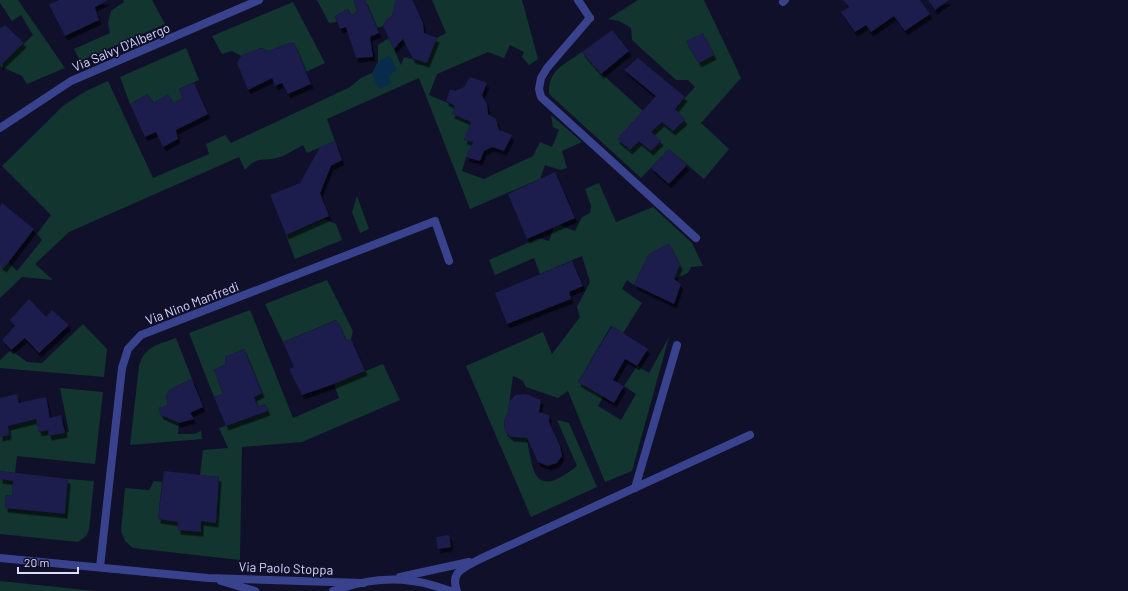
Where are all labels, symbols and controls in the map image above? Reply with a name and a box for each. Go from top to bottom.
street label: Via Salvy D'Albergo [70,19,172,75]
street label: Via Nino Manfredi [143,278,241,328]
scale bar [18,549,78,575]
text: 20 m [24,555,50,569]
street label: Via Paolo Stoppa [239,558,333,578]

